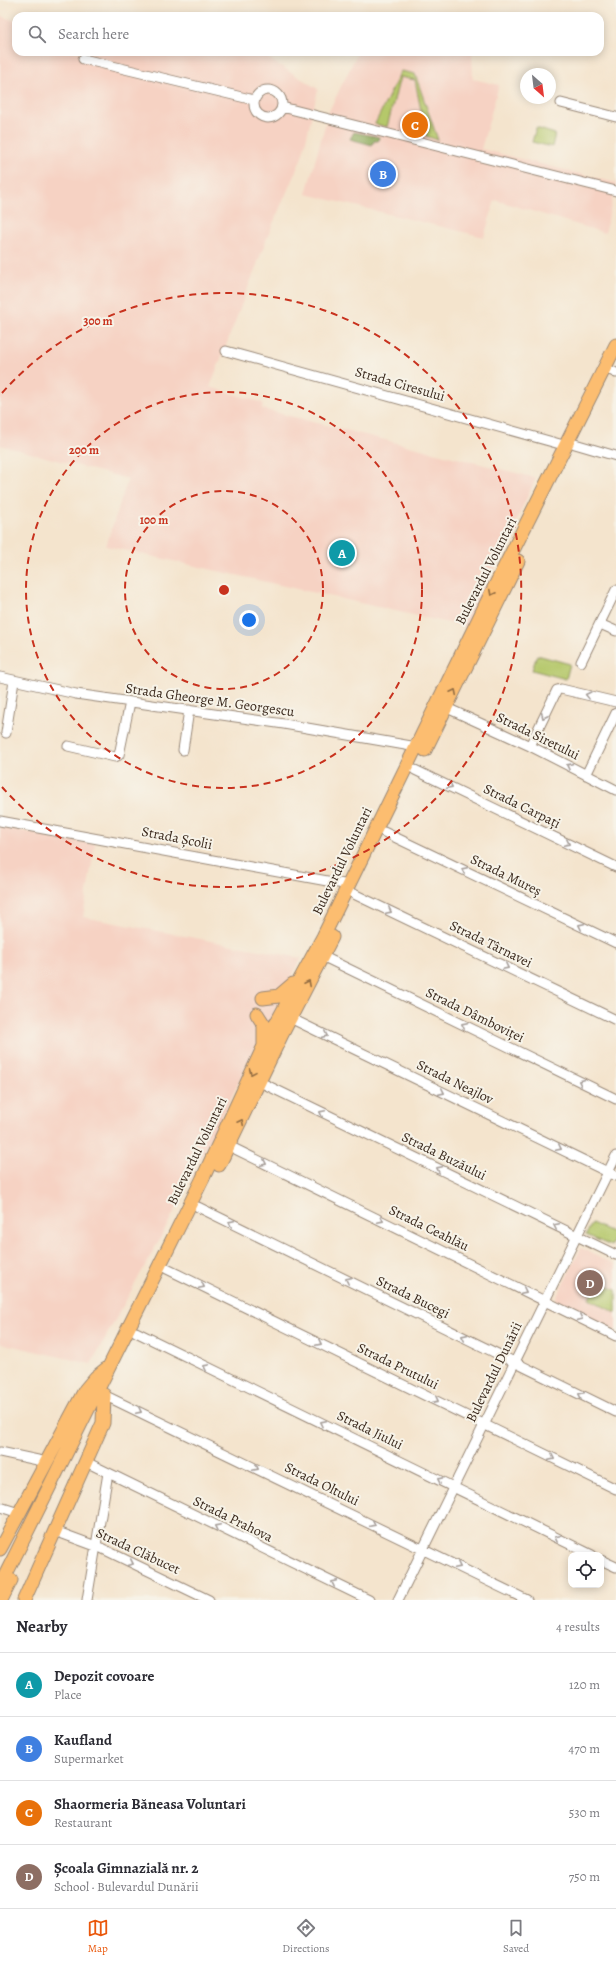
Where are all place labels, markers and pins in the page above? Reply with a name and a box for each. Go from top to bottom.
pin: C [402,110,428,140]
pin: B [370,159,396,189]
pin: A [329,538,355,568]
centre of rings [217,583,231,597]
pin: D [577,1268,603,1298]

